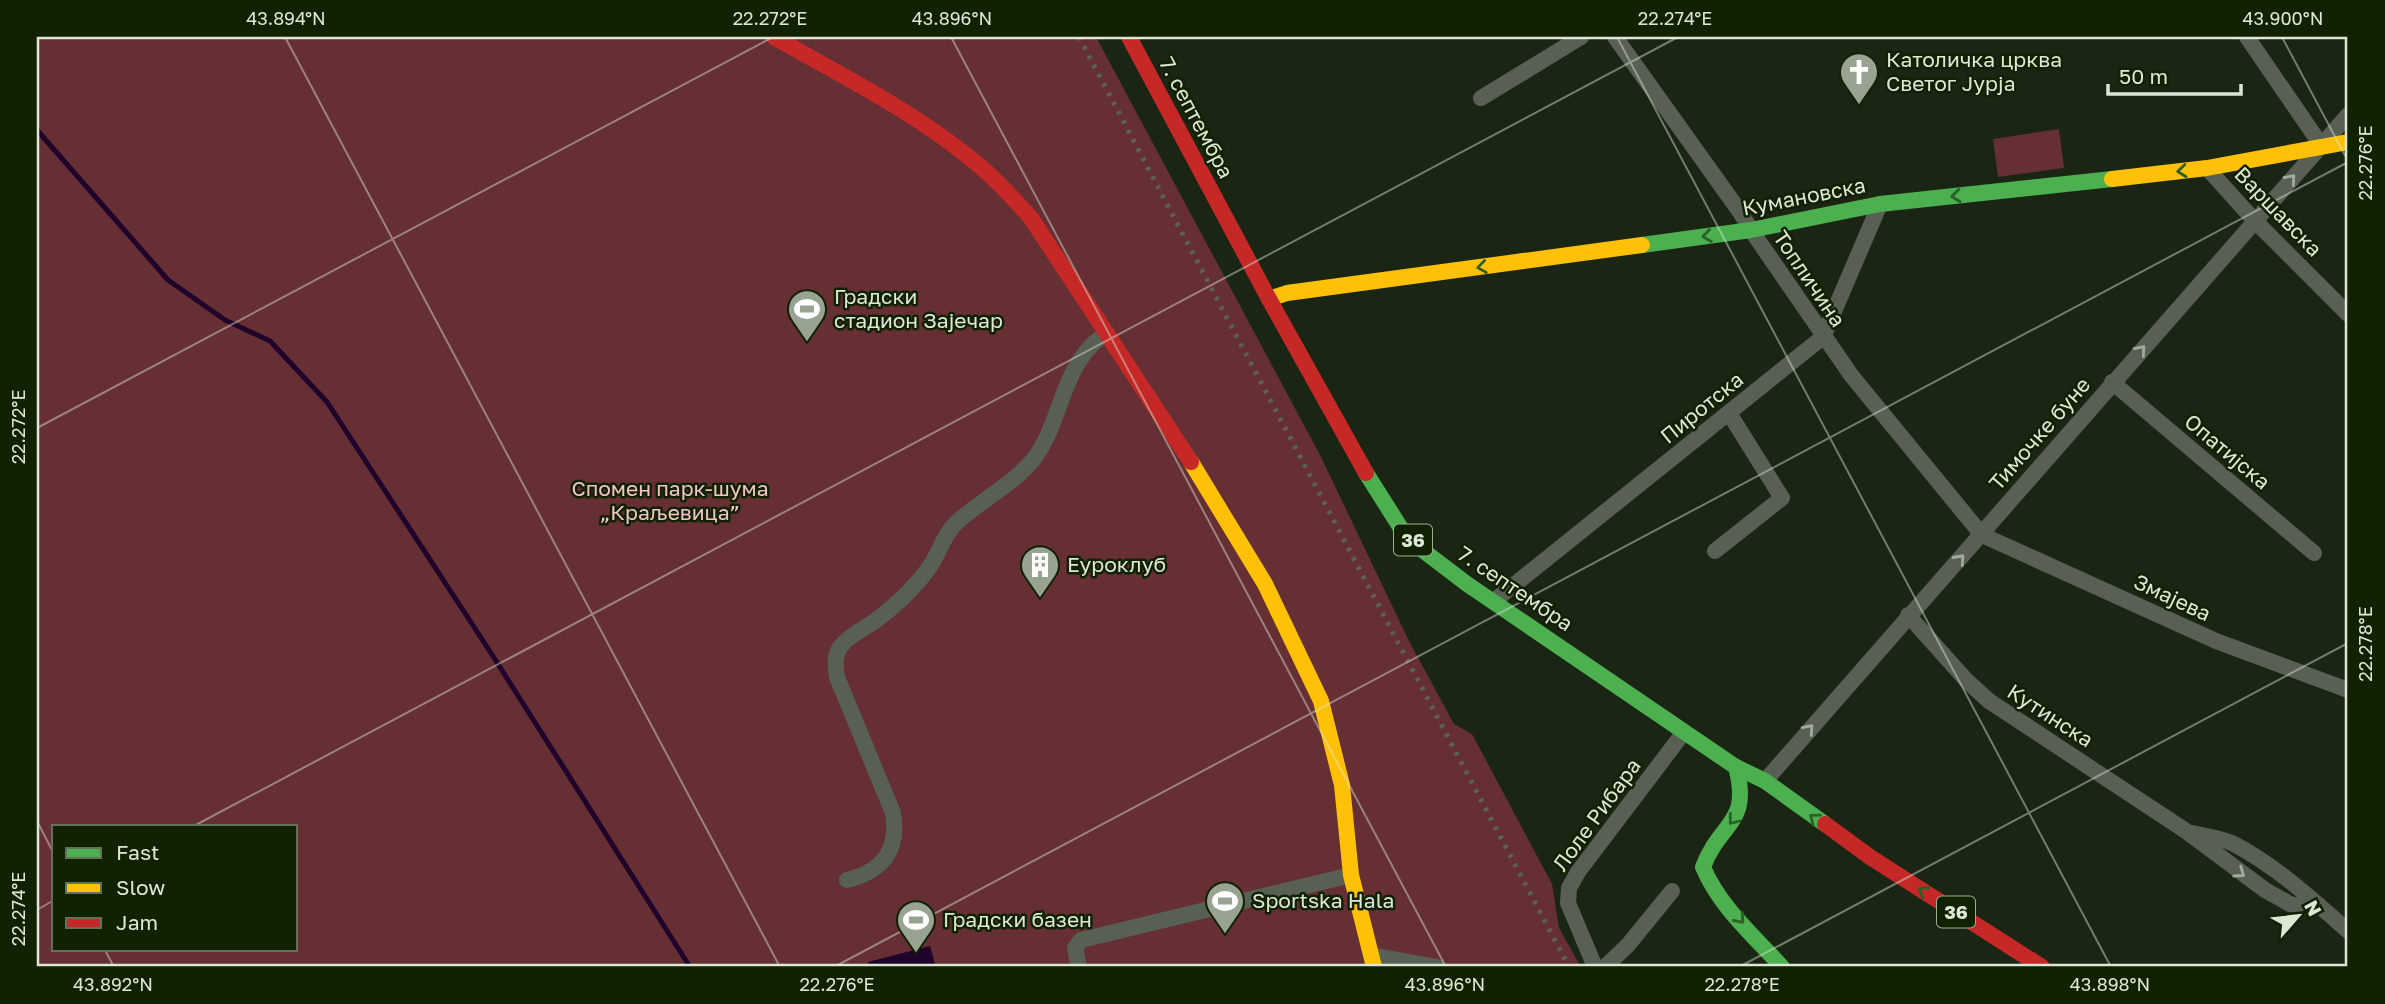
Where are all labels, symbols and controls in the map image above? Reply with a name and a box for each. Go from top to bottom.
text: 43.894°N [246,7,326,29]
text: 22.272°E [733,7,807,29]
text: 43.896°N [912,7,992,29]
text: 22.274°E [1638,7,1712,29]
text: 43.900°N [2243,7,2323,29]
place label: Католичка црква Светог Јурја [1886,46,2062,96]
church icon: Католичка црква Светог Јурја [1838,51,1880,106]
street label: 7. септембра [1154,52,1240,183]
scale bar [2108,52,2242,96]
text: 50 m [2119,63,2168,89]
text: 22.276°E [2354,125,2376,201]
street label: Варшавска [2230,161,2328,262]
one-way arrow [2176,163,2188,178]
street label: Кумановска [1740,171,1868,221]
one-way arrow [2283,174,2295,187]
one-way arrow [1950,188,1962,203]
street label: Топличина [1768,225,1852,332]
one-way arrow [1701,228,1713,243]
one-way arrow [1476,259,1488,274]
place label: Градски стадион Зајечар [834,283,1003,333]
sports icon: Градски стадион Зајечар [786,288,828,343]
one-way arrow [2133,345,2145,358]
street label: Пиротска [1655,366,1748,449]
street label: Тимочке буне [1983,372,2095,495]
text: 22.272°E [7,390,29,464]
street label: Опатијска [2180,408,2276,495]
park label: Спомен парк-шума „Краљевица” [571,475,769,525]
road number: 36 [1394,524,1432,555]
street label: 7. септембра [1453,540,1578,636]
building icon: Еуроклуб [1019,544,1061,599]
place label: Еуроклуб [1067,551,1166,577]
one-way arrow [1952,554,1964,567]
street label: Змајева [2130,568,2215,626]
text: 22.278°E [2354,606,2376,682]
street label: Кутинска [2003,678,2098,753]
one-way arrow [1801,725,1813,738]
street label: Лоле Рибара [1547,753,1646,876]
one-way arrow [1729,811,1741,824]
one-way arrow [1809,814,1822,826]
legend [52,825,298,951]
text: Fast [116,839,159,865]
one-way arrow [2232,865,2245,877]
text: 22.274°E [7,872,29,946]
text: Slow [116,874,165,900]
sports icon: Sportska Hala [1204,880,1246,935]
north arrow [2262,881,2332,951]
one-way arrow [1917,886,1930,899]
place label: Sportska Hala [1252,887,1394,913]
road number: 36 [1937,896,1975,928]
text: N [2300,896,2327,920]
sports icon: Градски базен [895,899,937,954]
place label: Градски базен [943,906,1092,932]
text: Jam [116,909,158,935]
one-way arrow [1732,911,1744,924]
text: 43.892°N [73,973,153,995]
text: 22.276°E [799,973,875,995]
text: 43.896°N [1405,973,1485,995]
text: 22.278°E [1704,973,1780,995]
text: 43.898°N [2070,973,2150,995]

